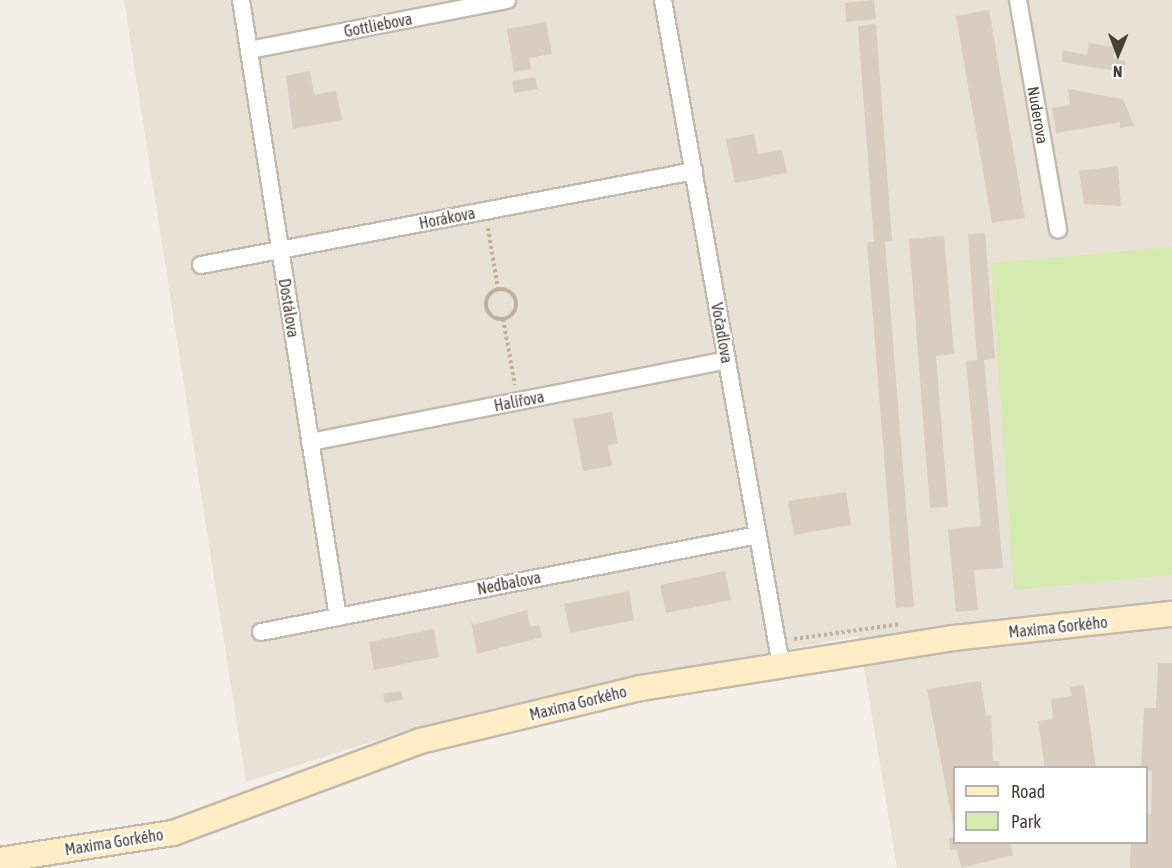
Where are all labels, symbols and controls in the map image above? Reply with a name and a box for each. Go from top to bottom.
street label: Gottliebova [342,9,414,41]
north arrow [1088,24,1148,84]
text: N [1113,63,1123,81]
street label: Nuderova [1024,85,1052,145]
street label: Horákova [417,203,477,233]
street label: Dostálova [275,277,303,339]
street label: Vočadlova [707,301,737,365]
street label: Halířova [492,387,546,415]
street label: Nedbalova [475,567,543,599]
street label: Maxima Gorkého [1008,612,1108,642]
street label: Maxima Gorkého [527,682,629,724]
legend [953,766,1148,844]
text: Road [1011,781,1045,802]
text: Park [1011,811,1041,832]
street label: Maxima Gorkého [63,825,165,859]

